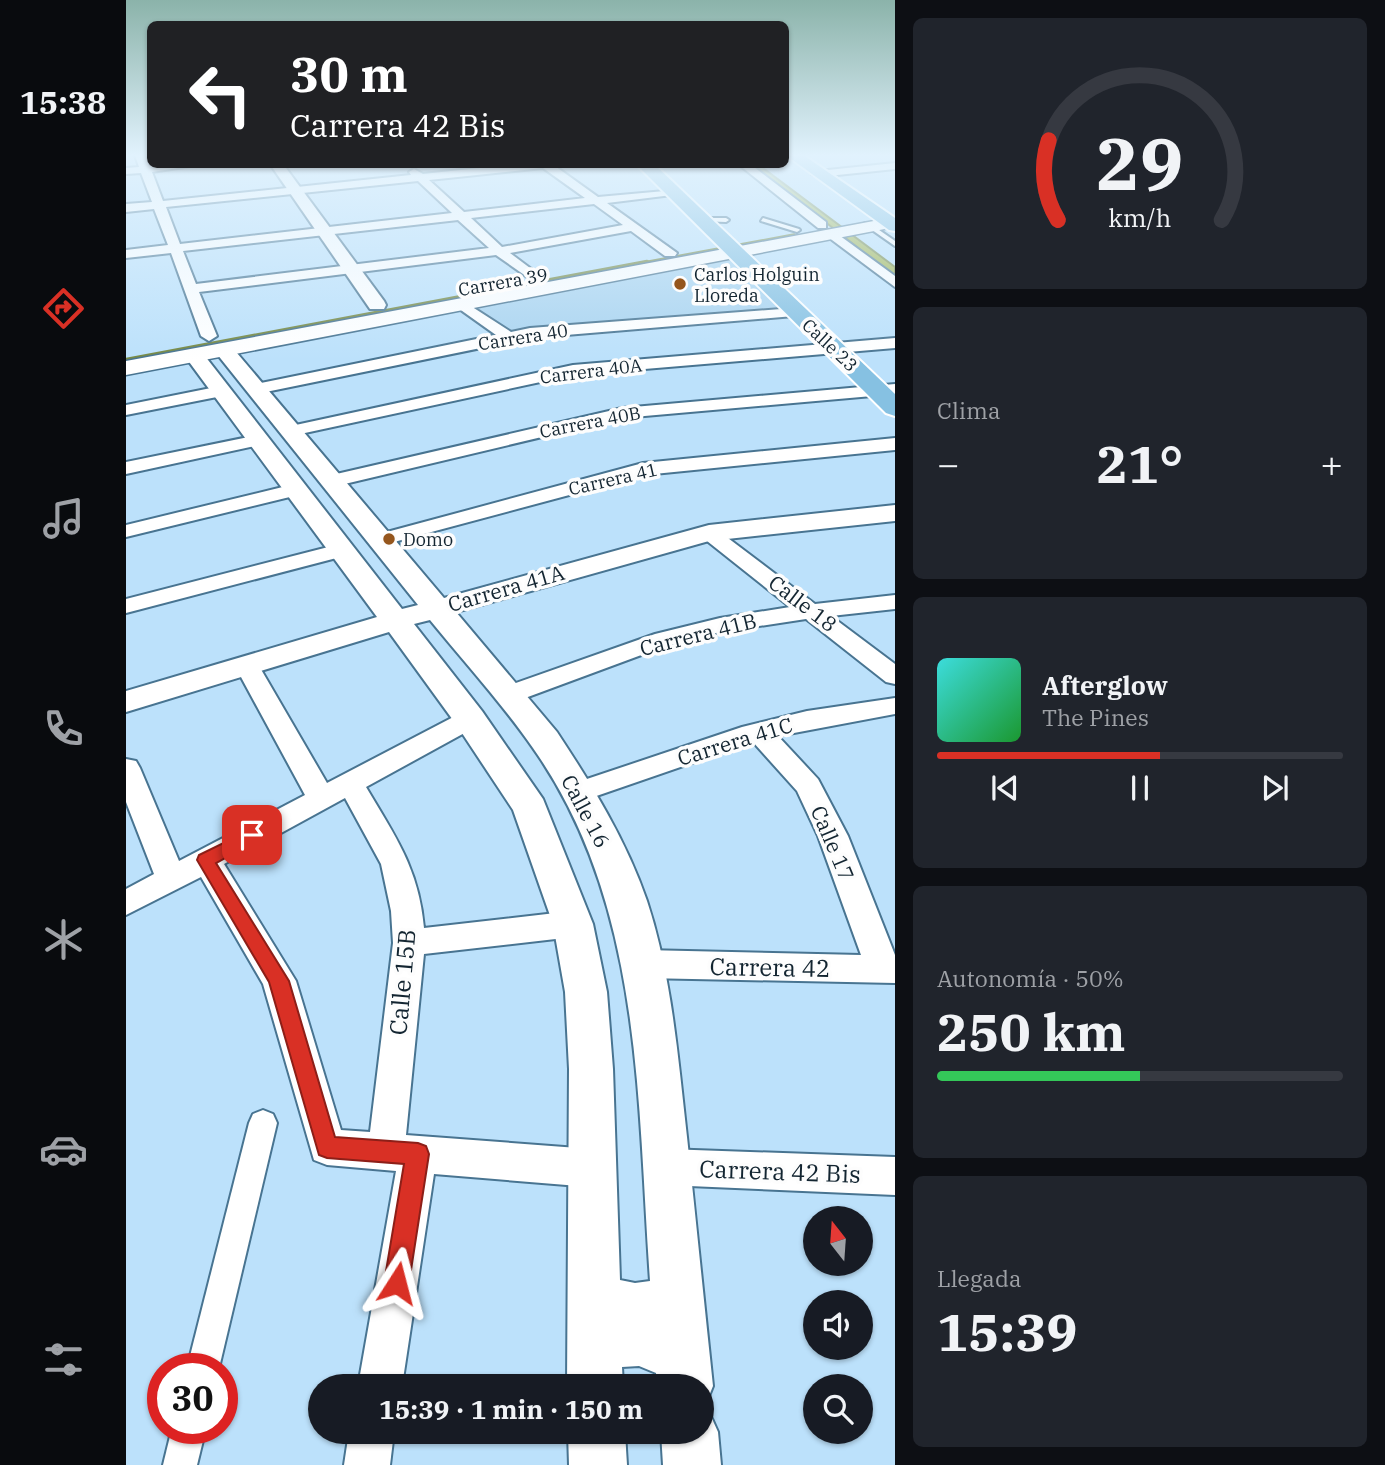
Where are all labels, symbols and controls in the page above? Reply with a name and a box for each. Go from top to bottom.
text: 30 m [290,42,408,105]
icon: left [175,49,266,140]
text: 15:38 [20,81,106,123]
text: Carrera 42 Bis [290,104,505,146]
text: 29 [1096,115,1184,210]
text: km/h [1108,201,1172,234]
street label: Carrera 39 [456,263,550,301]
place label: Carlos Holguin Lloreda [694,263,820,307]
marker: Carlos Holguin Lloreda [672,276,688,292]
icon: directions [39,284,88,333]
street label: Calle 23 [797,314,863,376]
street label: Carrera 40 [477,319,569,355]
street label: Carrera 40A [539,353,644,389]
text: Clima [937,395,1001,425]
street label: Carrera 40B [537,401,643,443]
text: 21° [1097,430,1183,497]
text: − [937,439,960,488]
text: + [1320,439,1343,488]
street label: Carrera 41 [566,458,660,500]
icon: music [39,494,88,543]
place label: Domo [403,528,453,551]
marker: Domo [381,531,397,547]
street label: Carrera 41A [444,558,568,618]
street label: Calle 18 [763,568,843,638]
street label: Carrera 41B [637,606,759,662]
text: Afterglow [1042,668,1168,702]
text: The Pines [1042,702,1149,732]
icon: phone [39,704,88,753]
street label: Carrera 41C [674,710,796,772]
icon: previous [986,769,1024,807]
icon: pause [1121,769,1159,807]
icon: next [1256,769,1294,807]
street label: Calle 16 [555,770,617,852]
street label: Calle 17 [805,801,861,885]
pin [222,805,282,865]
icon: arrive [233,816,271,854]
icon: climate [39,915,88,964]
street label: Calle 15B [381,928,423,1036]
street label: Carrera 42 [709,950,831,984]
text: Autonomía · 50% [937,963,1124,993]
text: 250 km [937,998,1126,1065]
icon: car [39,1125,88,1174]
street label: Carrera 42 Bis [699,1152,861,1190]
north arrow [803,1206,873,1276]
map controls [803,1206,873,1444]
position arrow [360,1246,434,1320]
text: Llegada [937,1263,1021,1293]
button: sound [803,1290,873,1360]
text: 15:39 [937,1298,1078,1365]
icon: filters [39,1335,88,1384]
speed limit sign: 30 [147,1353,238,1444]
button: search [803,1374,873,1444]
text: 15:39 · 1 min · 150 m [379,1392,643,1426]

